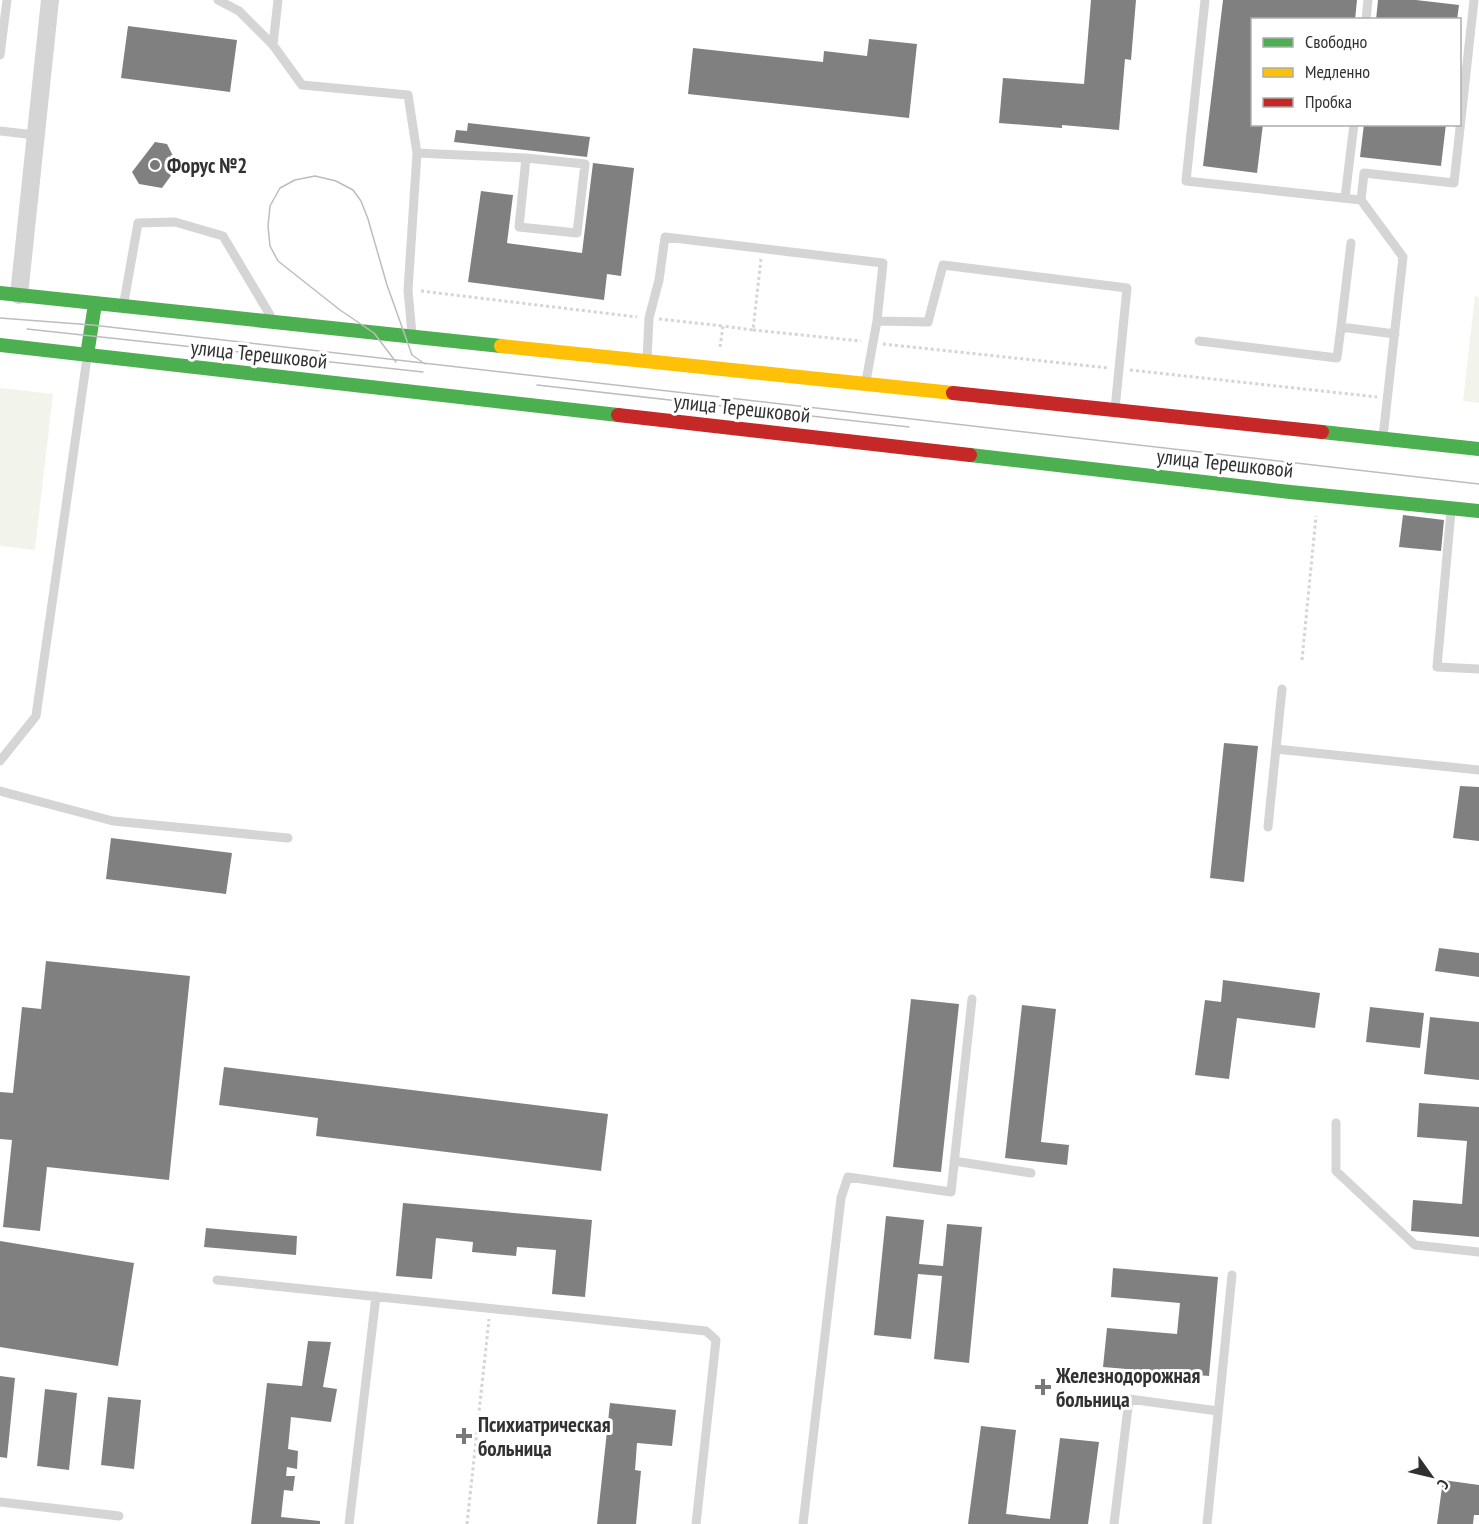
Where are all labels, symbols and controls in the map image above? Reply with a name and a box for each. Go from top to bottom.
legend [1251,18,1461,126]
text: Свободно [1305,30,1368,53]
text: Медленно [1305,60,1370,83]
text: Пробка [1305,90,1352,113]
place label: Форус №2 [167,152,247,179]
marker: Форус №2 [148,158,162,172]
street label: улица Терешковой [189,333,329,375]
street label: улица Терешковой [672,387,812,429]
street label: улица Терешковой [1155,442,1295,484]
place label: Железнодорожная больница [1055,1362,1200,1413]
marker: Железнодорожная больница [1034,1378,1052,1396]
place label: Психиатрическая больница [478,1411,610,1462]
marker: Психиатрическая больница [455,1427,473,1445]
north arrow [1401,1446,1461,1506]
text: С [1433,1476,1454,1494]

